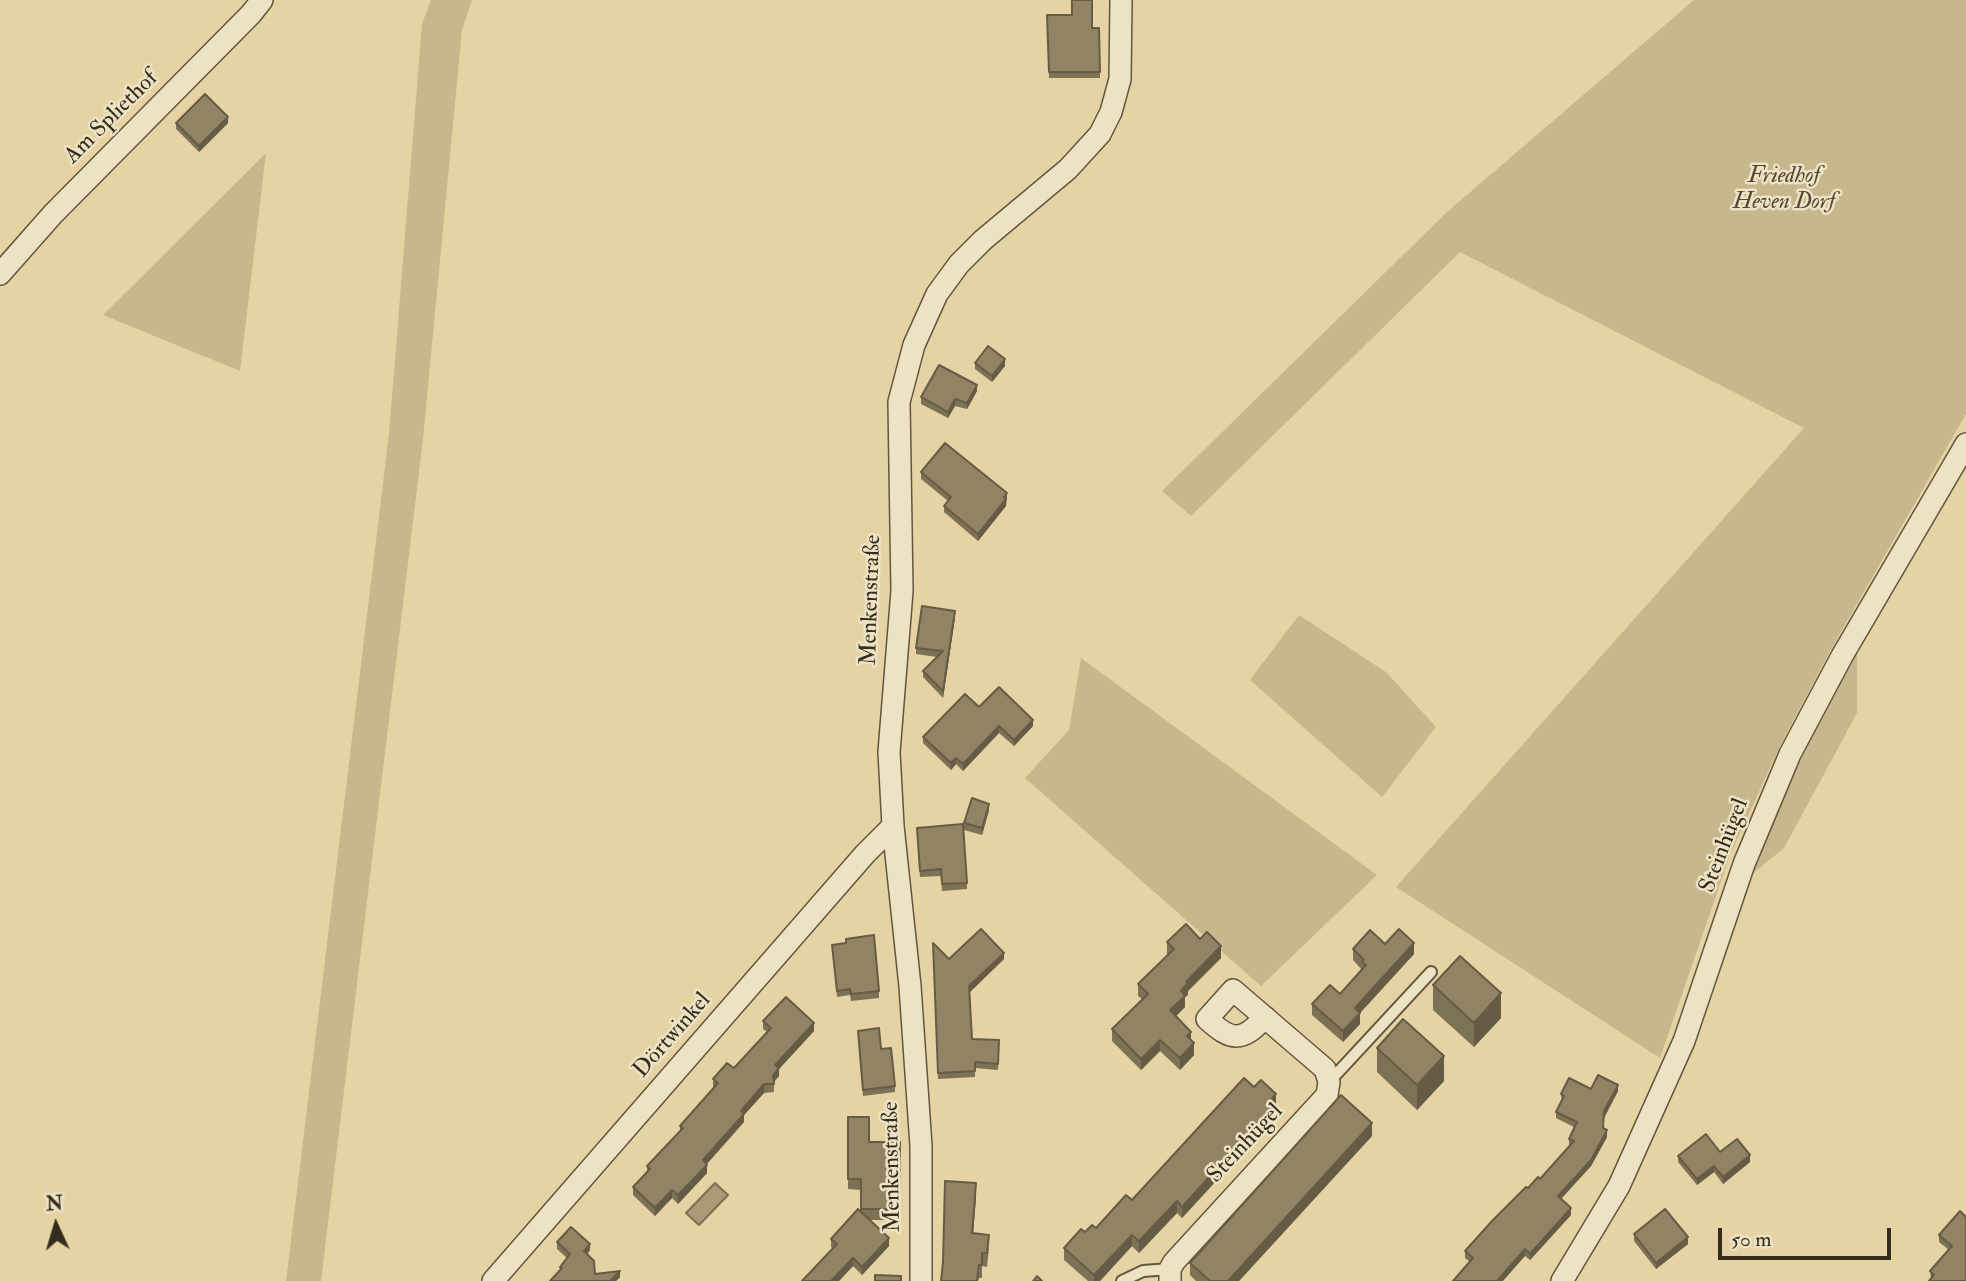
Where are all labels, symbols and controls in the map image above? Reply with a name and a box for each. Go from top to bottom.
street label: Am Spliethof [59,65,165,171]
park label: Friedhof Heven Dorf [1733,163,1835,217]
street label: Menkenstraße [856,534,888,666]
street label: Steinhügel [1694,795,1756,897]
street label: Dörtwinkel [628,988,718,1084]
street label: Steinhügel [1202,1099,1290,1189]
street label: Menkenstraße [878,1101,908,1233]
north arrow [21,1190,91,1260]
text: N [45,1191,64,1217]
scale bar [1721,1214,1894,1258]
text: 50 m [1731,1226,1772,1253]

